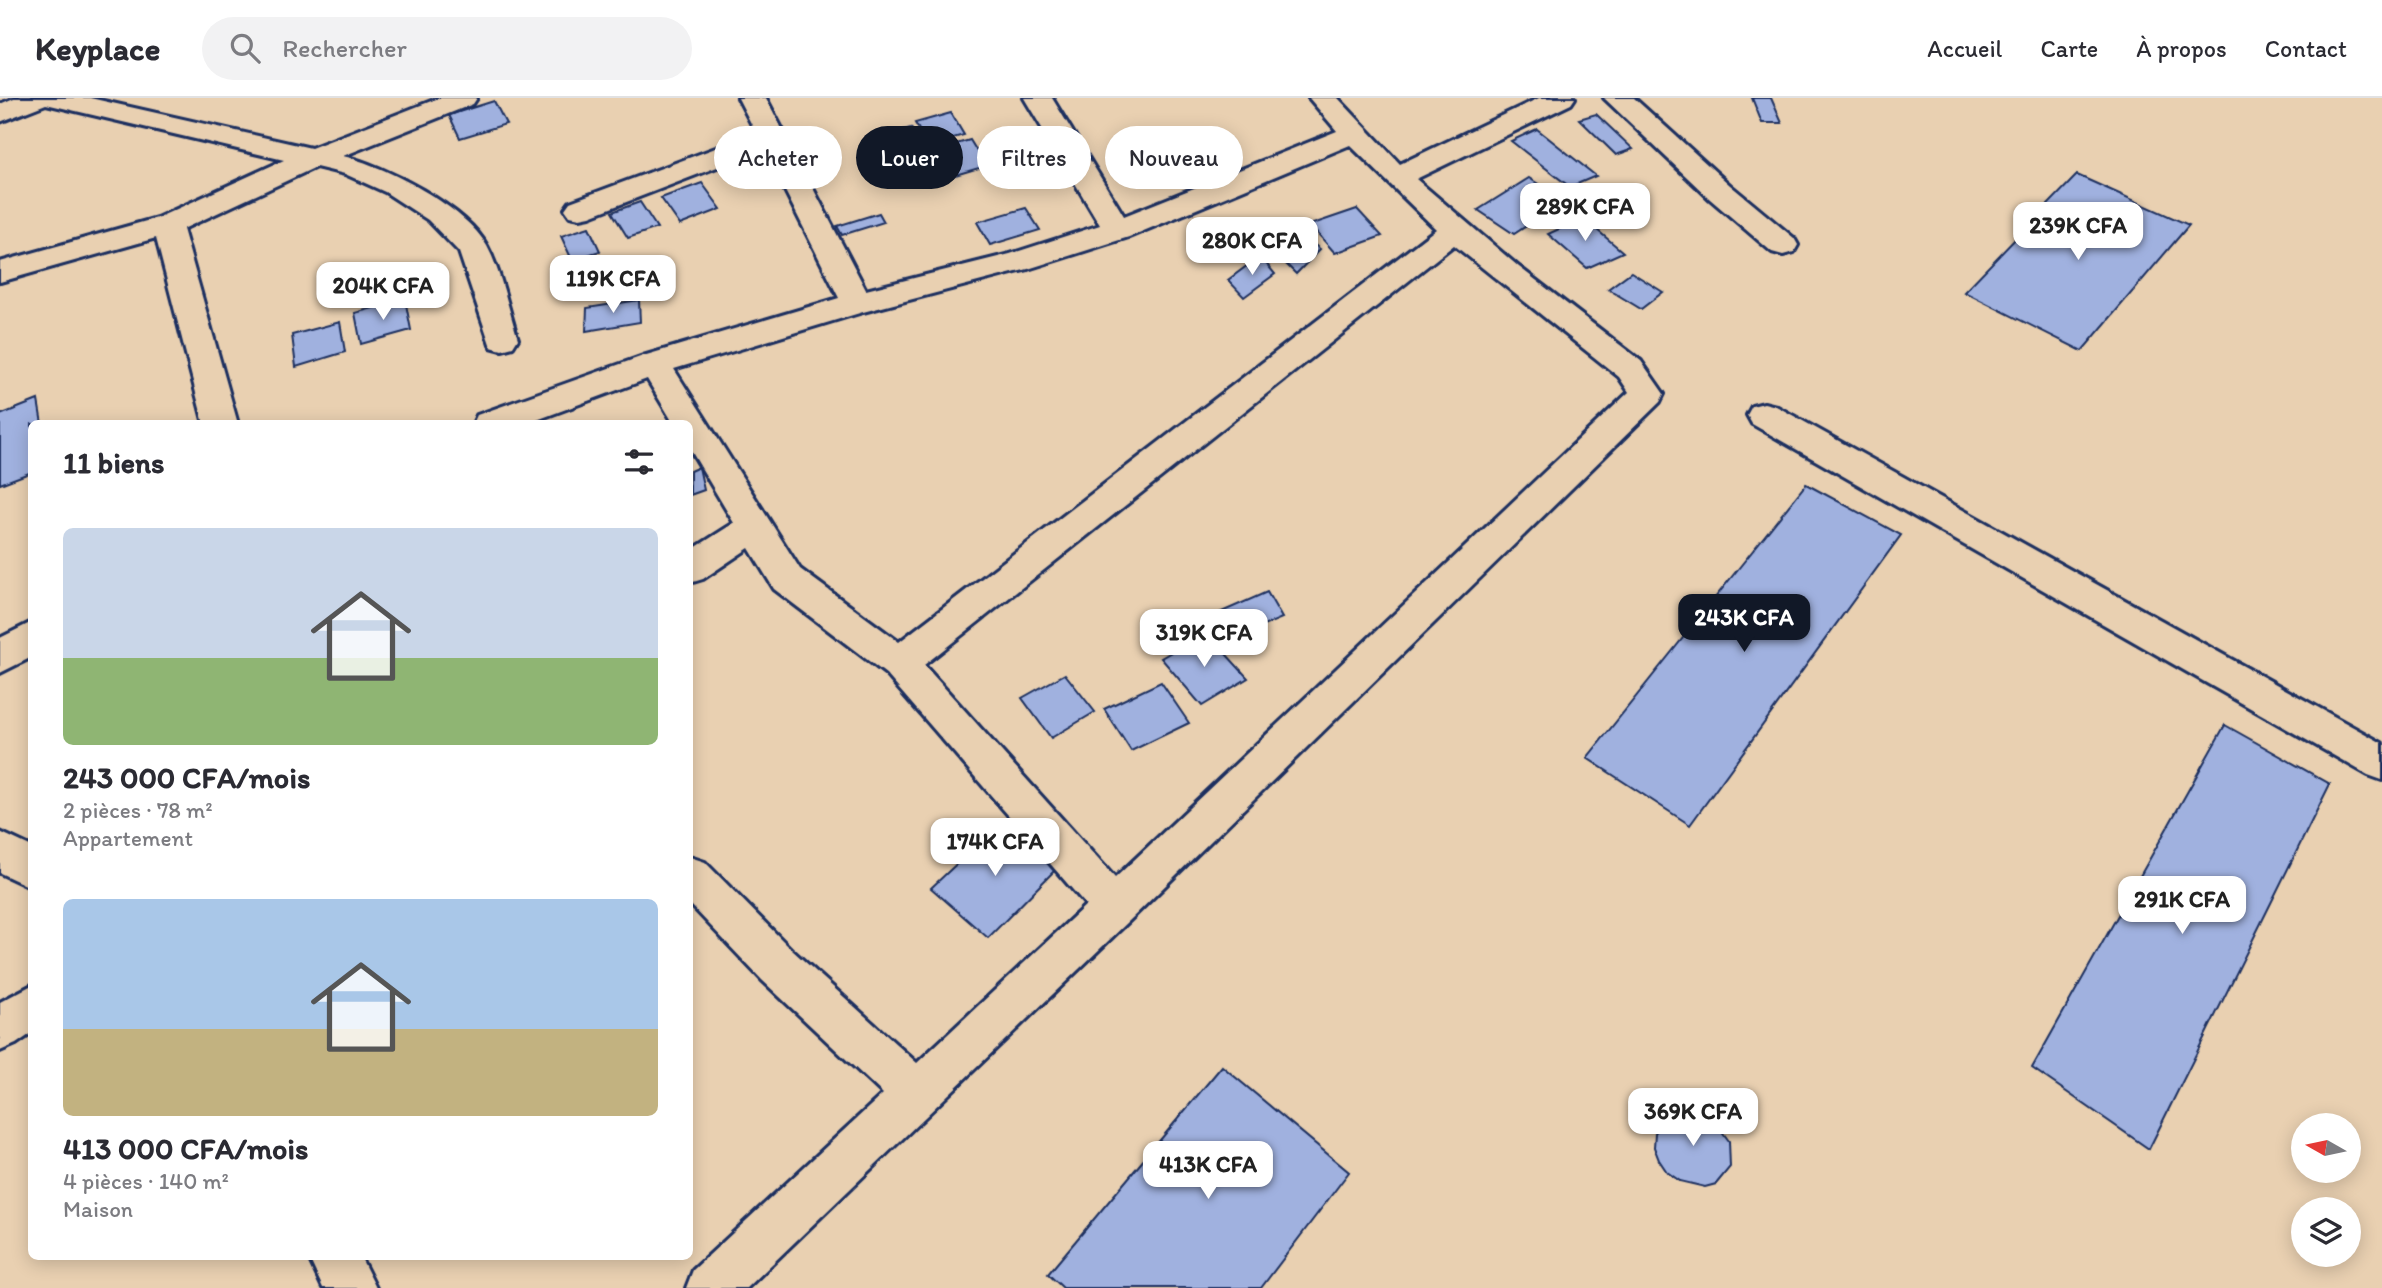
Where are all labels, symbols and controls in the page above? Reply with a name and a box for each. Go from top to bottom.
search box [202,17,692,80]
text: Keyplace [35,29,160,68]
icon: search [226,29,264,67]
text: Rechercher [282,32,407,64]
text: Accueil [1927,34,2002,63]
text: Carte [2040,34,2098,63]
text: À propos [2136,34,2227,63]
text: Contact [2265,34,2347,63]
chip: Acheter [714,126,842,189]
chip: Louer [856,126,963,189]
chip: Filtres [977,126,1091,189]
chip: Nouveau [1105,126,1243,189]
pin: 289K CFA [1513,184,1657,243]
text: 289K CFA [1536,192,1634,220]
pin: 239K CFA [2006,202,2150,262]
text: 239K CFA [2029,211,2127,239]
pin: 280K CFA [1180,218,1324,277]
text: 280K CFA [1202,226,1302,254]
pin: 119K CFA [541,256,685,315]
pin: 204K CFA [311,262,455,322]
text: 119K CFA [566,264,660,292]
text: 204K CFA [332,271,434,299]
icon: filters [620,443,658,481]
text: 11 biens [63,444,165,481]
icon: home [298,573,424,699]
pin: 243K CFA [1672,594,1816,654]
text: 243K CFA [1694,603,1794,631]
pin: 319K CFA [1132,610,1276,669]
text: 319K CFA [1156,618,1252,646]
text: 243 000 CFA/mois [63,759,310,796]
text: 2 pièces · 78 m² [63,796,213,824]
pin: 174K CFA [923,818,1067,878]
text: Appartement [63,824,193,852]
text: 174K CFA [947,827,1043,855]
pin: 291K CFA [2110,876,2254,936]
text: 291K CFA [2134,885,2230,913]
icon: home [298,944,424,1070]
pin: 369K CFA [1621,1088,1765,1148]
text: 369K CFA [1644,1097,1742,1125]
north arrow [2291,1113,2361,1183]
map controls [2291,1113,2361,1267]
text: 413 000 CFA/mois [63,1130,308,1167]
pin: 413K CFA [1136,1142,1280,1201]
text: 413K CFA [1159,1150,1257,1178]
text: 4 pièces · 140 m² [63,1167,229,1195]
text: Maison [63,1195,133,1223]
button: layers [2291,1197,2361,1267]

